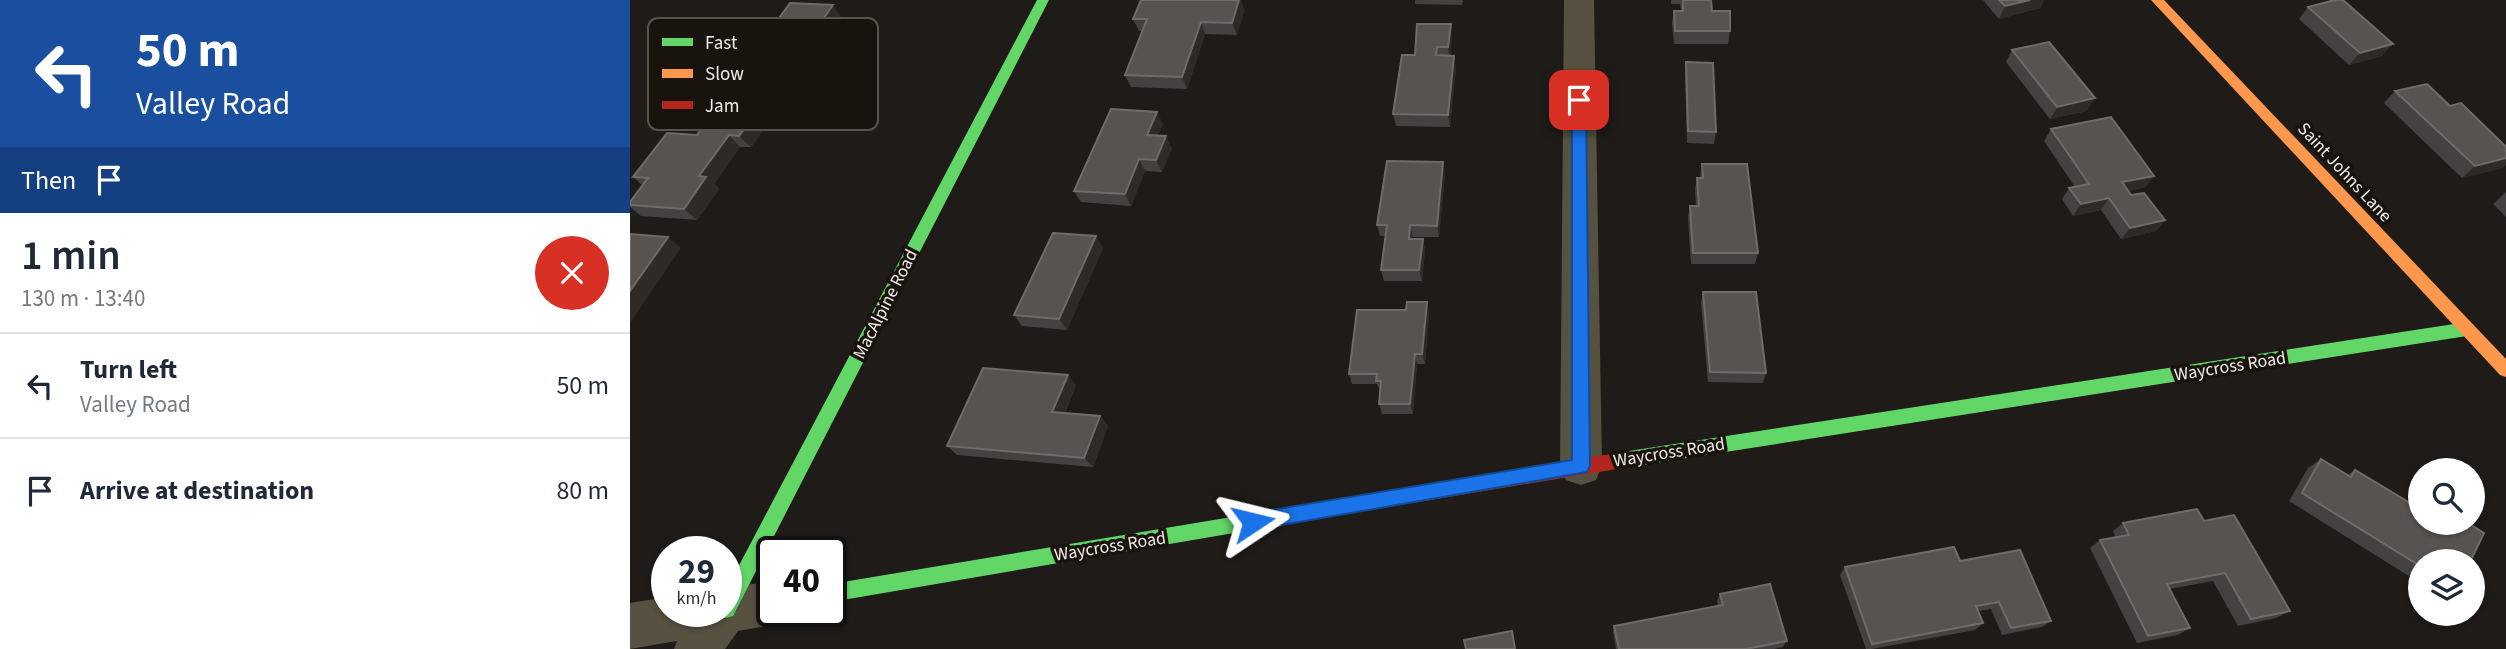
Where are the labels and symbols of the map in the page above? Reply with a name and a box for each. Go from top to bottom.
legend [648,18,878,130]
text: Fast [705,30,738,57]
text: Slow [705,61,744,88]
pin [1549,70,1609,130]
text: Jam [705,93,739,120]
street label: Saint Johns Lane [2292,117,2398,228]
street label: MacAlpine Road [847,245,924,363]
street label: Waycross Road [2173,345,2288,388]
street label: Waycross Road [1612,431,1727,474]
position arrow [1216,485,1290,559]
street label: Waycross Road [1053,525,1168,568]
speed limit sign: 40 [756,536,847,627]

